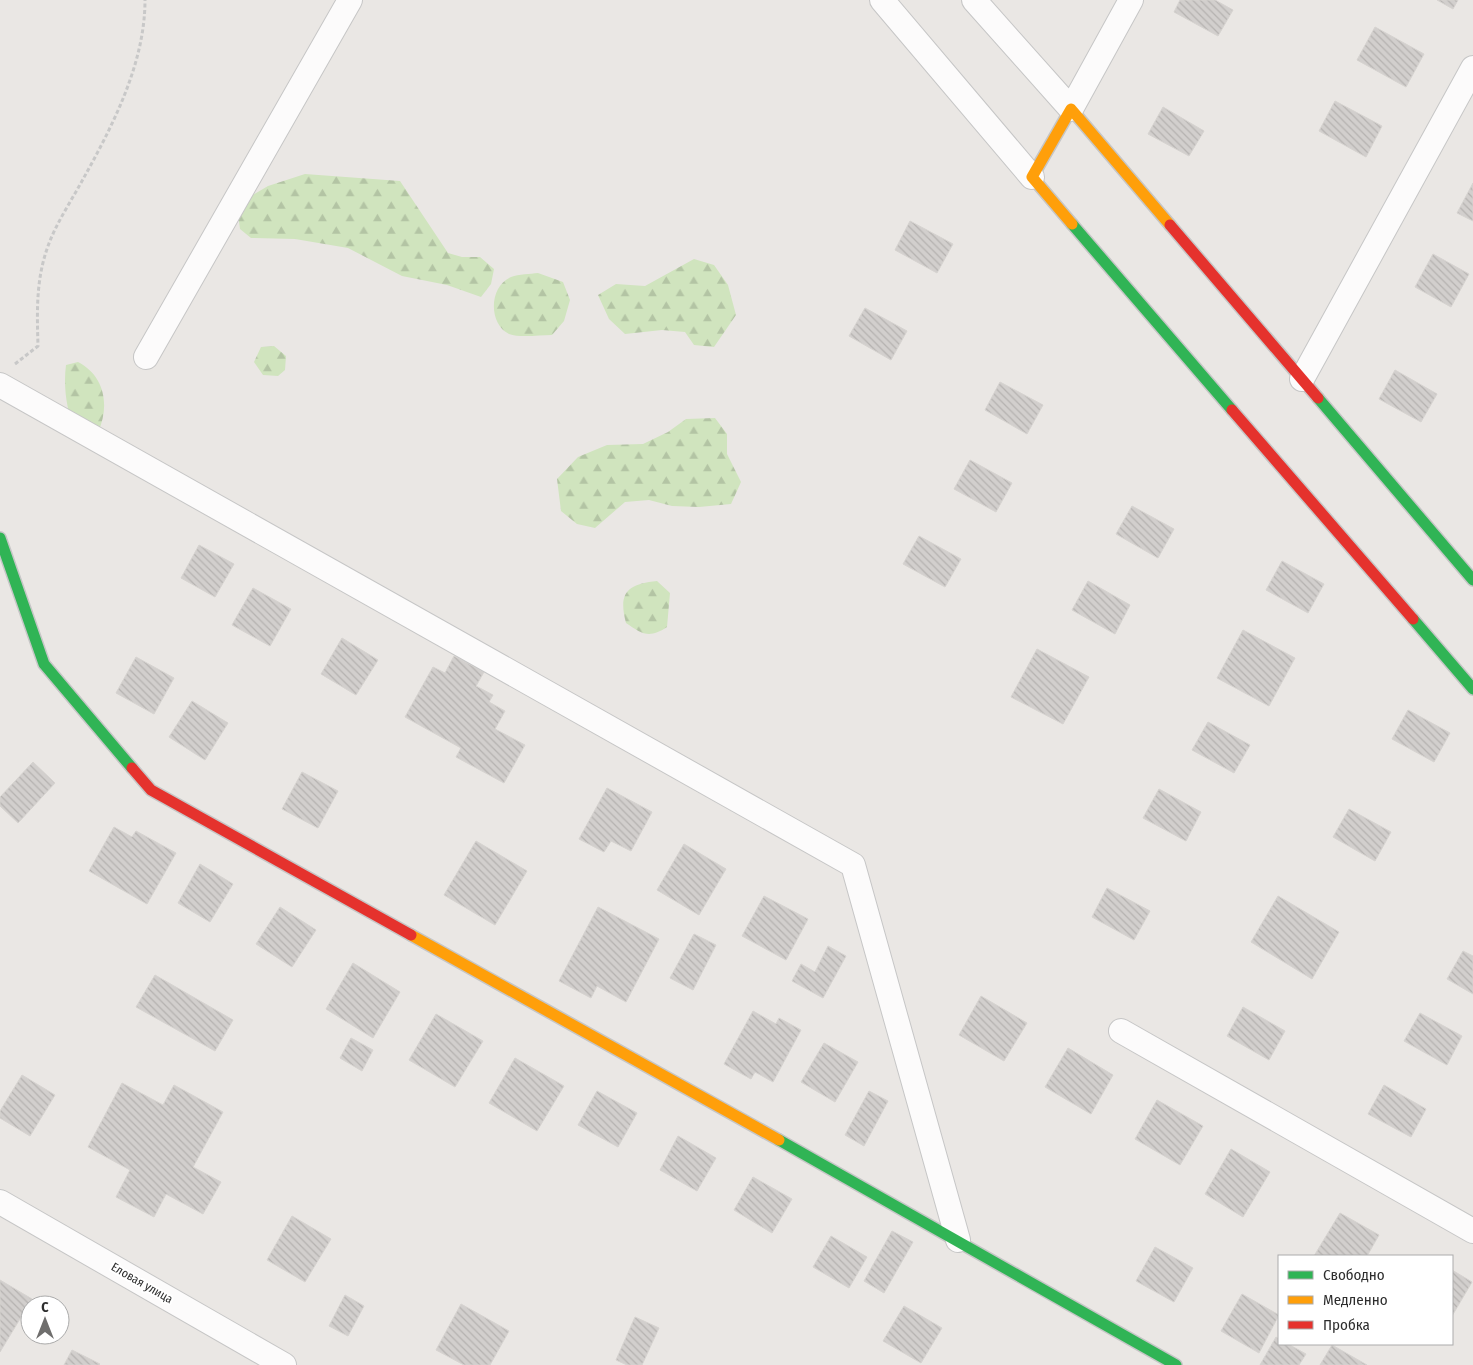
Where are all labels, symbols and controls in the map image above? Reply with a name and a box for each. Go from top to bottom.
legend [1278,1255,1453,1345]
street label: Еловая улица [109,1260,175,1306]
text: Свободно [1323,1266,1385,1284]
text: Медленно [1323,1291,1388,1309]
north arrow [20,1295,70,1345]
text: С [41,1299,49,1316]
text: Пробка [1323,1316,1370,1334]

